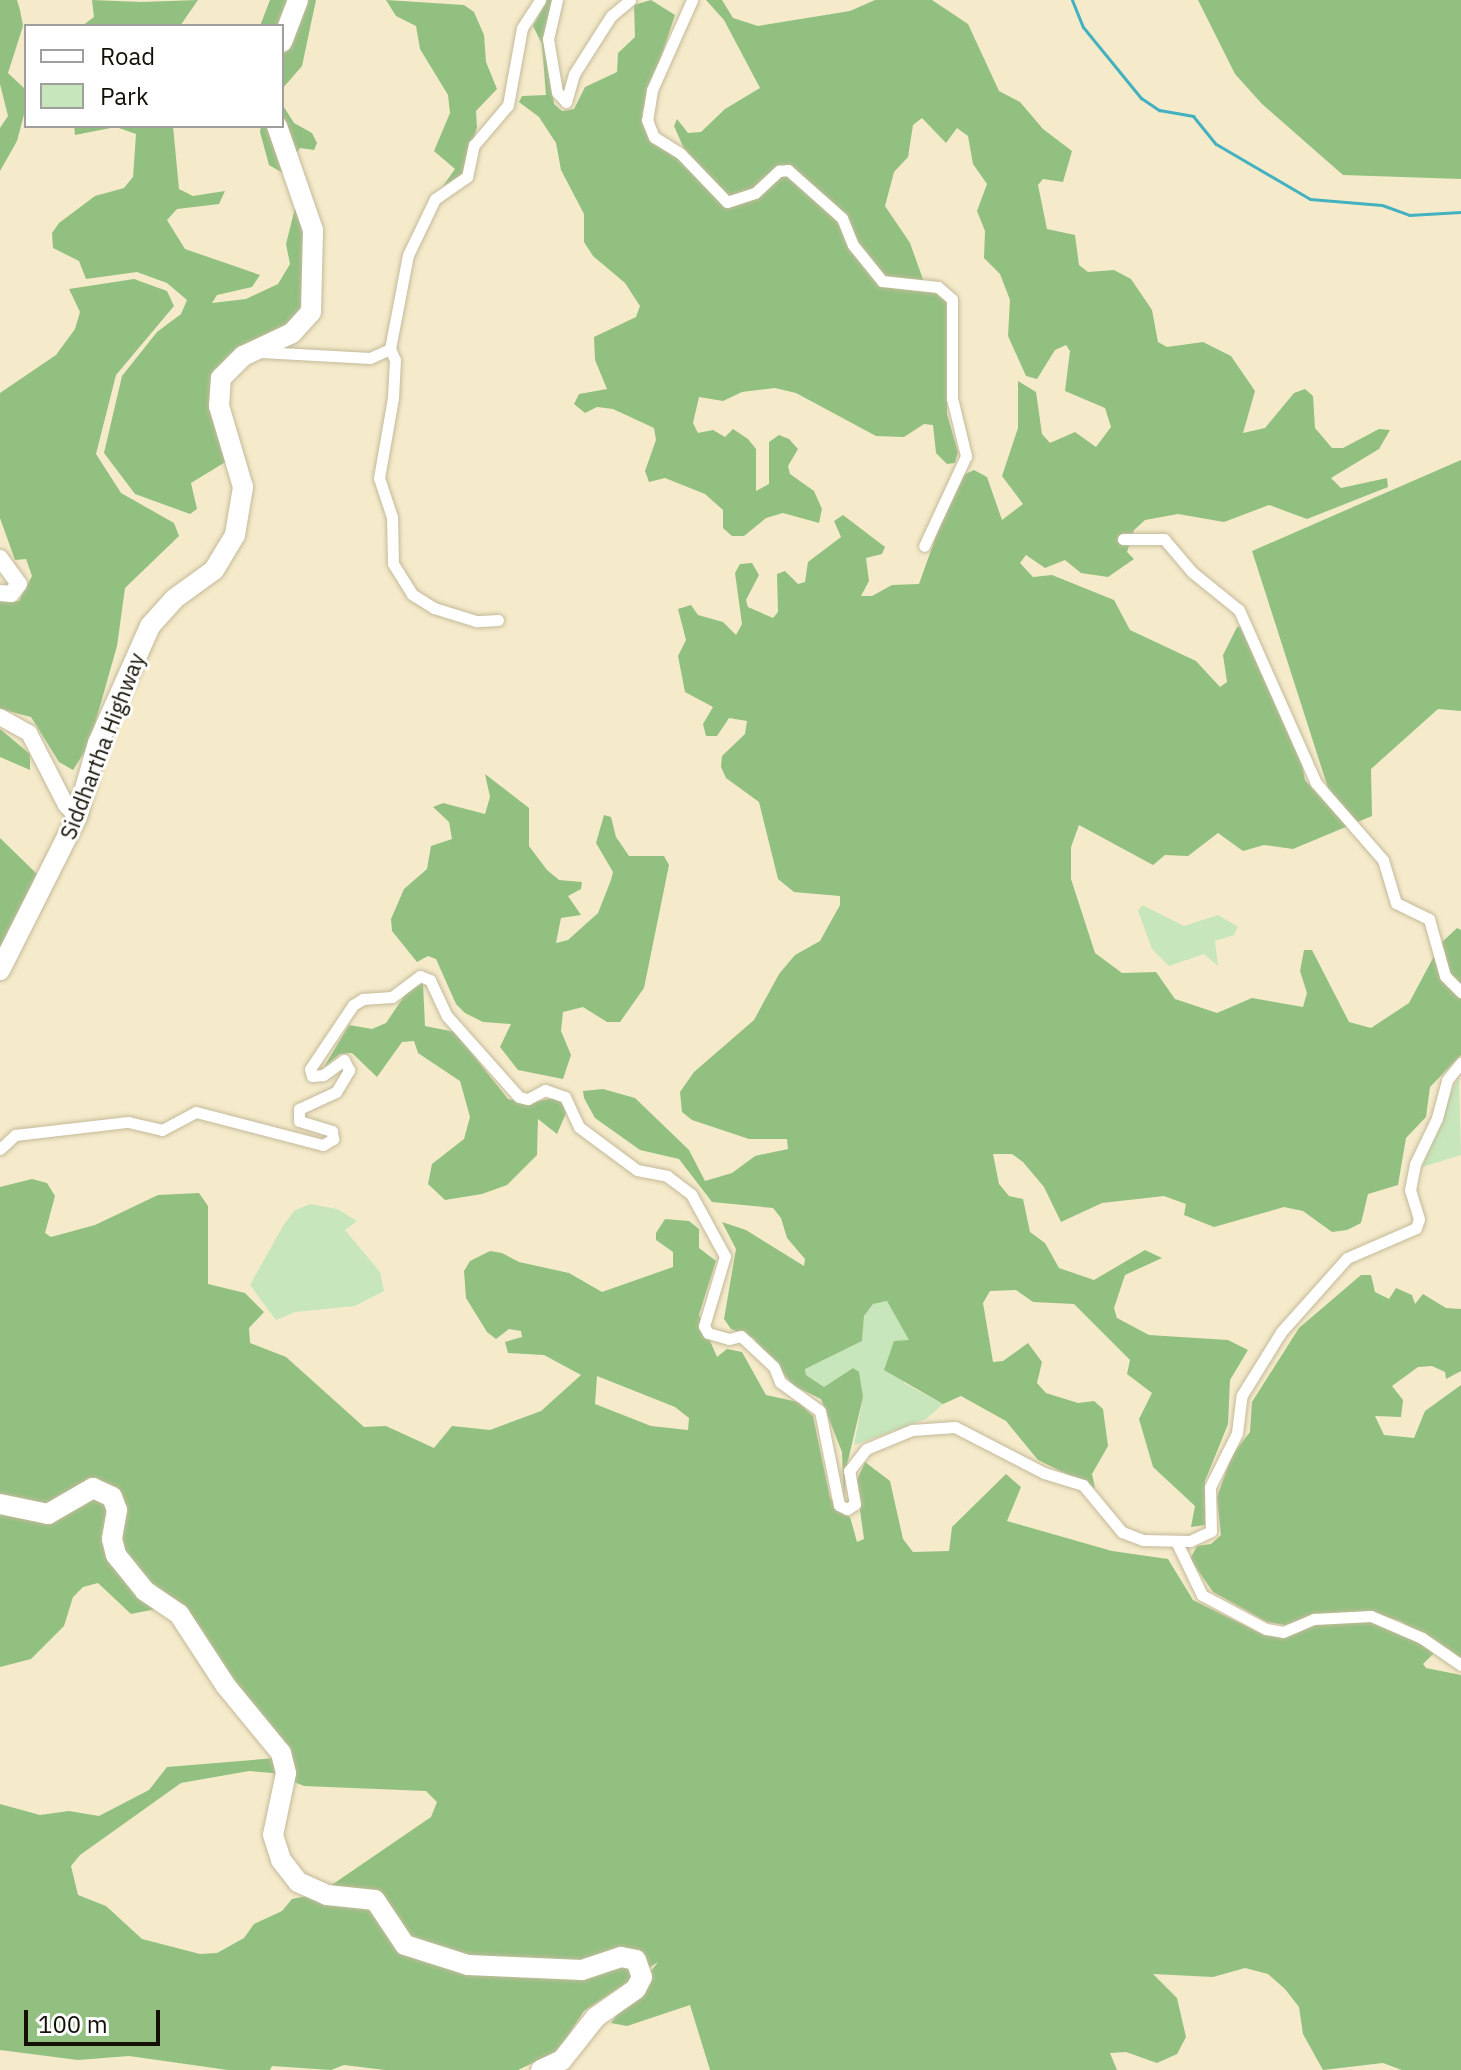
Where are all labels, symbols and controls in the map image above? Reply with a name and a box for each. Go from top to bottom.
legend [24,24,284,128]
text: Road [100,40,155,72]
text: Park [100,80,149,112]
street label: Siddhartha Highway [54,649,150,843]
scale bar [28,1994,164,2044]
text: 100 m [38,2008,108,2040]

